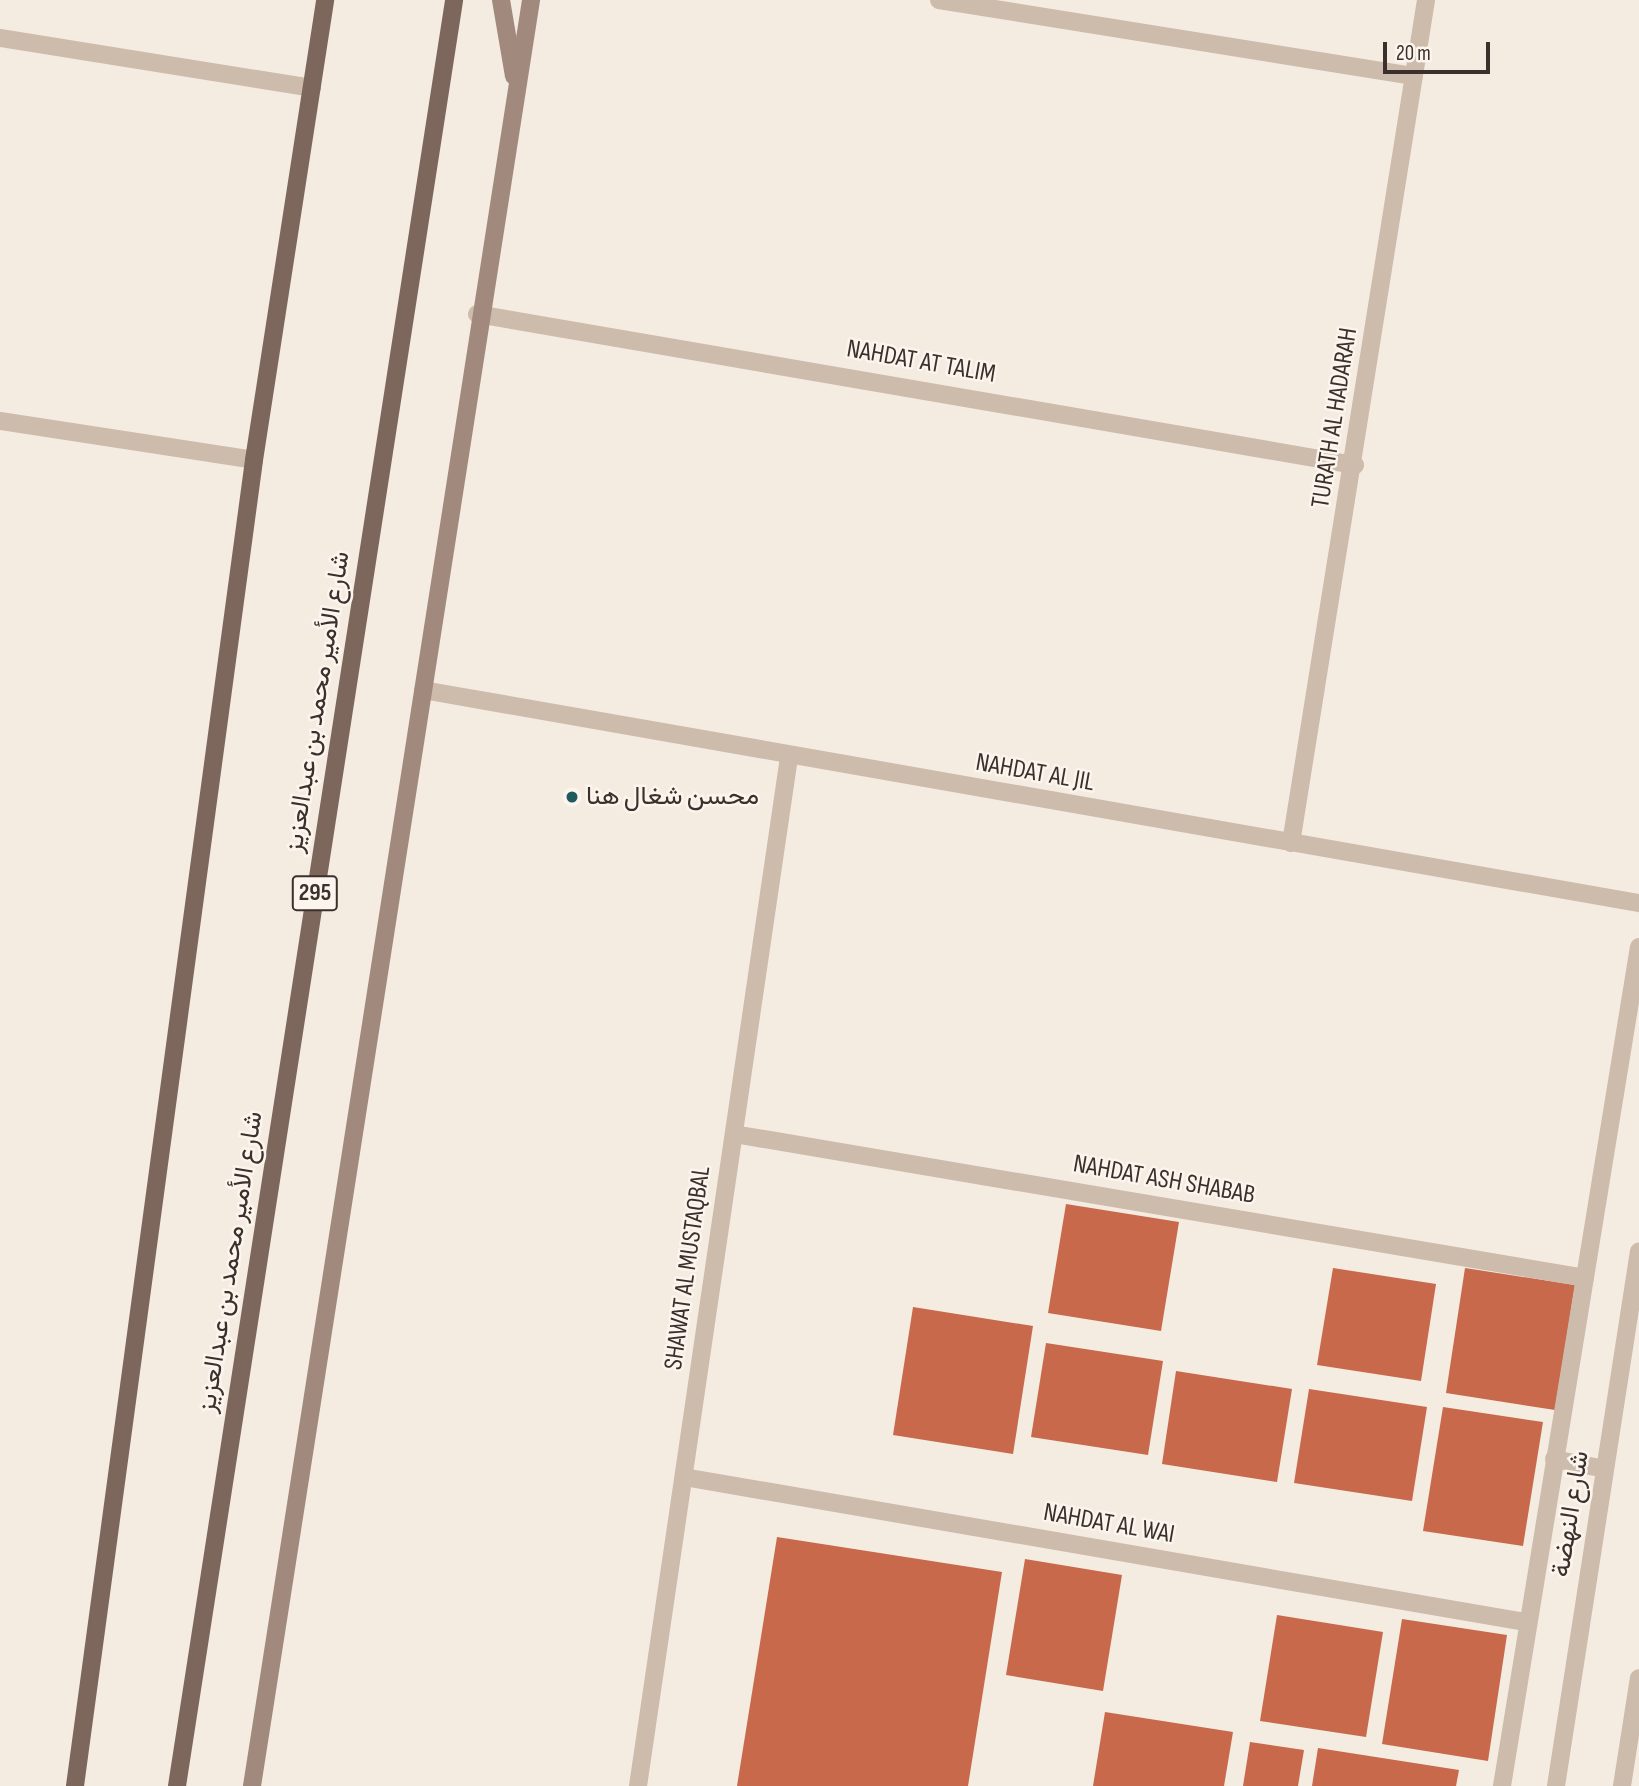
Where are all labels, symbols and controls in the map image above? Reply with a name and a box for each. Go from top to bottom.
scale bar [1387,28,1494,72]
text: 20 m [1396,41,1431,66]
street label: TURATH AL HADARAH [1305,326,1365,510]
street label: NAHDAT AT TALIM [844,334,998,390]
street label: شارع الأمير محمد بن عبدالعزيز [279,549,357,855]
street label: NAHDAT AL JIL [973,747,1097,799]
place label: محسن شغال هنا [586,781,759,813]
marker: محسن شغال هنا [564,789,580,805]
road number: 295 [290,872,340,914]
street label: شارع الأمير محمد بن عبدالعزيز [192,1109,270,1415]
street label: NAHDAT ASH SHABAB [1071,1149,1257,1211]
street label: SHAWAT AL MUSTAQBAL [658,1164,718,1372]
street label: شارع النهضة [1546,1449,1596,1579]
street label: NAHDAT AL WAI [1041,1497,1177,1551]

